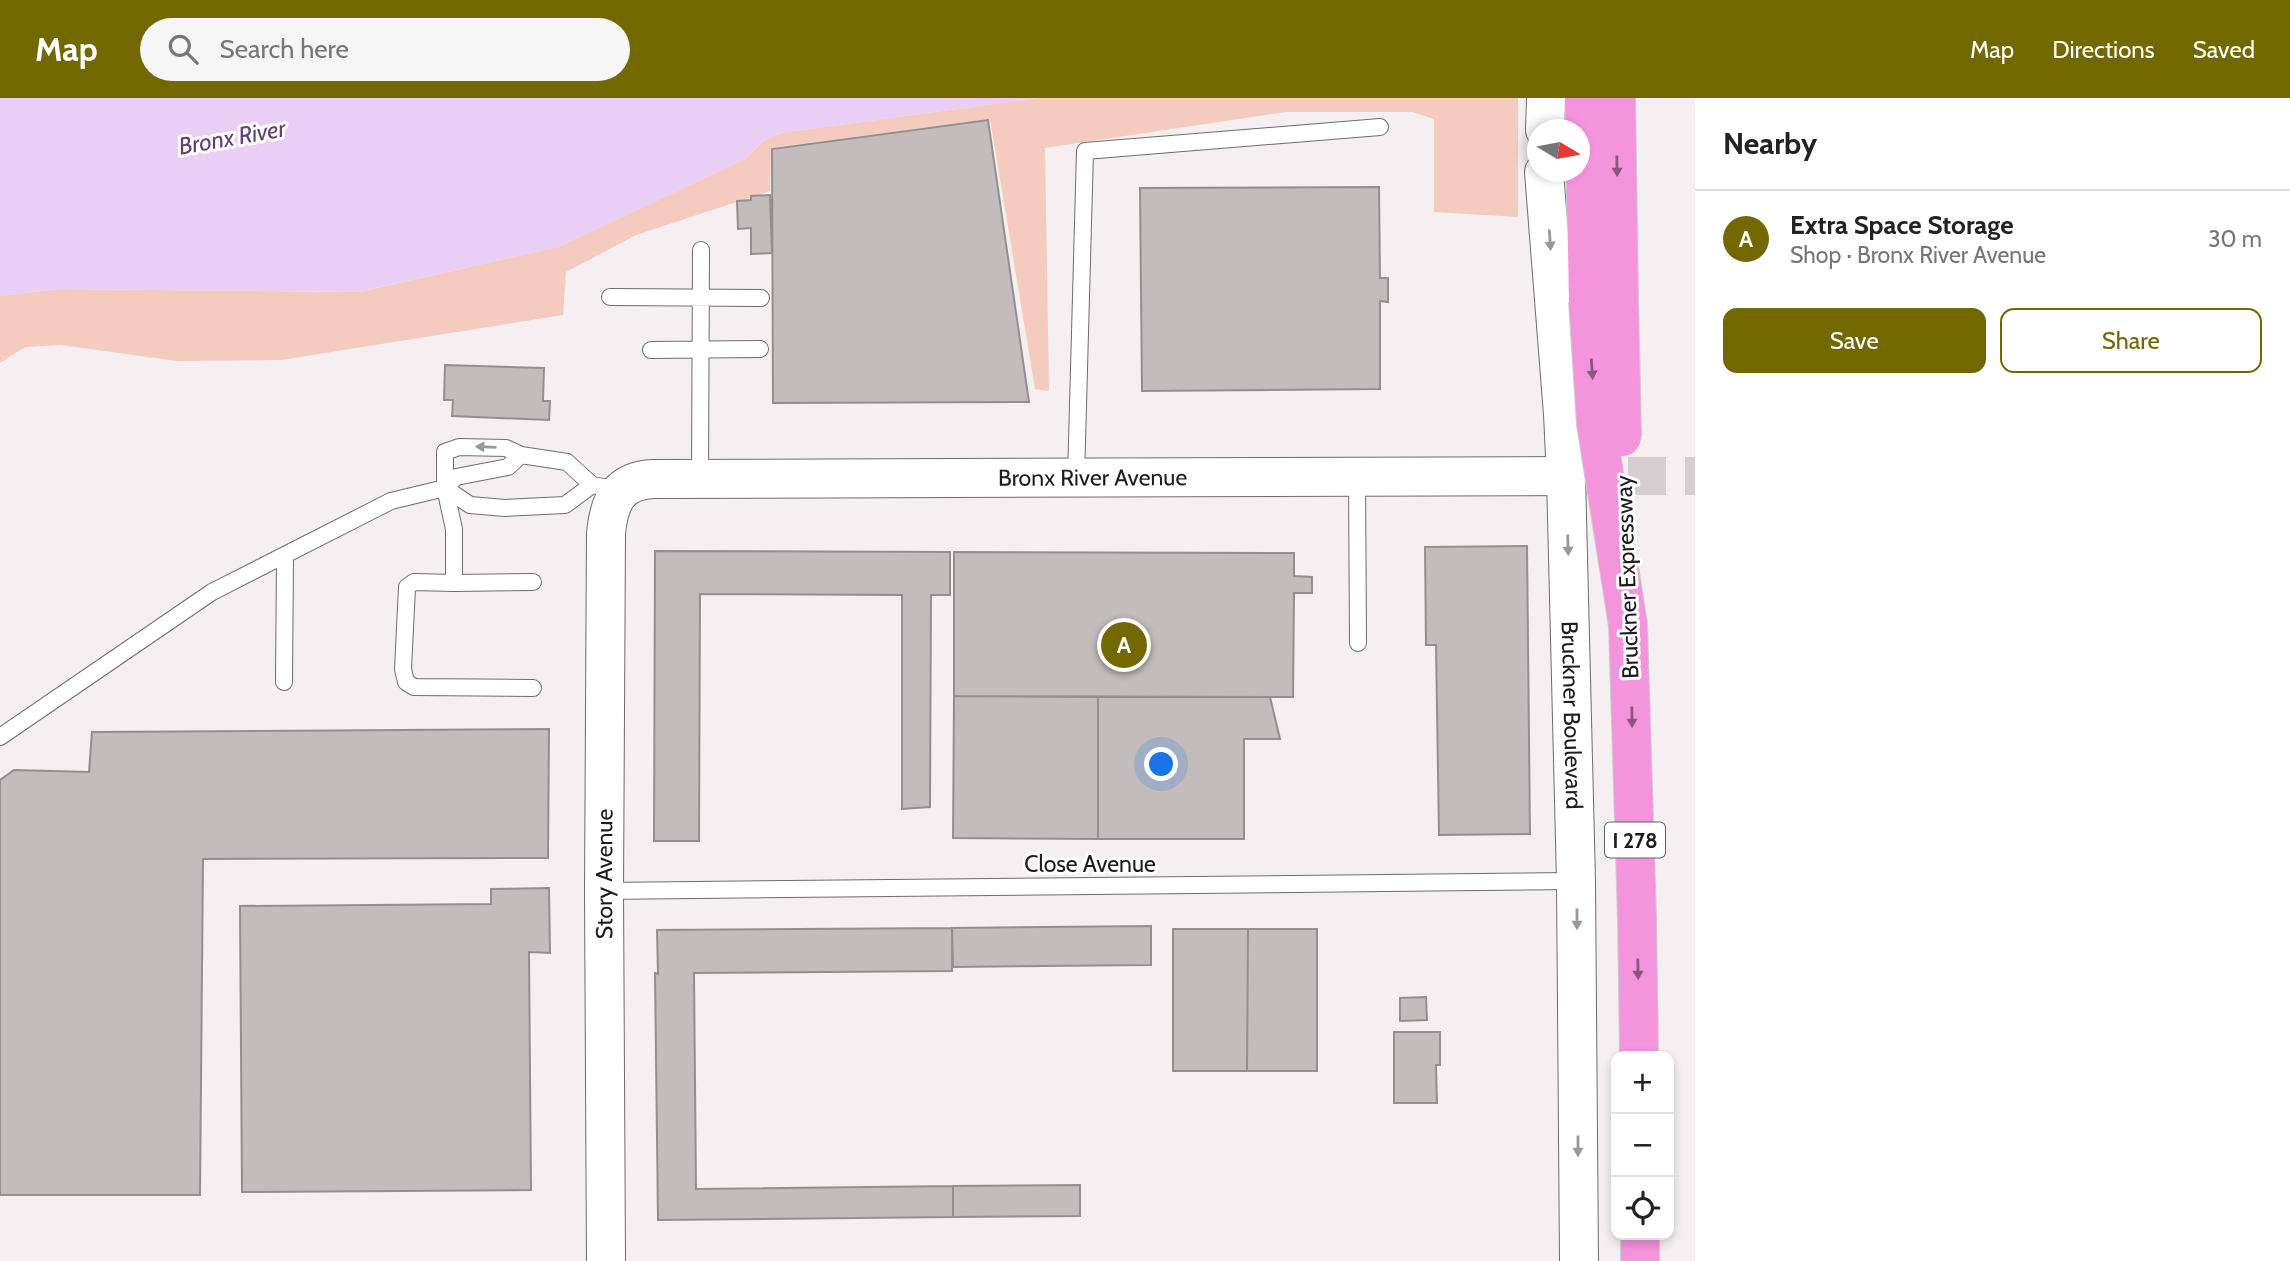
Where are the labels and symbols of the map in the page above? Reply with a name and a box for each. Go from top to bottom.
water label: Bronx River [176,113,289,161]
north arrow [1527,119,1590,182]
one-way arrow [1611,155,1623,177]
one-way arrow [1545,229,1556,251]
one-way arrow [1587,358,1598,380]
one-way arrow [475,442,497,453]
street label: Bronx River Avenue [998,463,1187,492]
street label: Bruckner Expressway [1609,474,1645,679]
one-way arrow [1562,534,1573,556]
pin: A [1101,619,1147,671]
street label: Bruckner Boulevard [1556,621,1588,810]
one-way arrow [1626,707,1637,729]
your location [1144,747,1178,781]
street label: Story Avenue [590,808,618,939]
road number: I 278 [1605,822,1665,858]
street label: Close Avenue [1024,850,1156,878]
one-way arrow [1571,908,1582,930]
one-way arrow [1632,958,1644,980]
one-way arrow [1573,1136,1584,1158]

